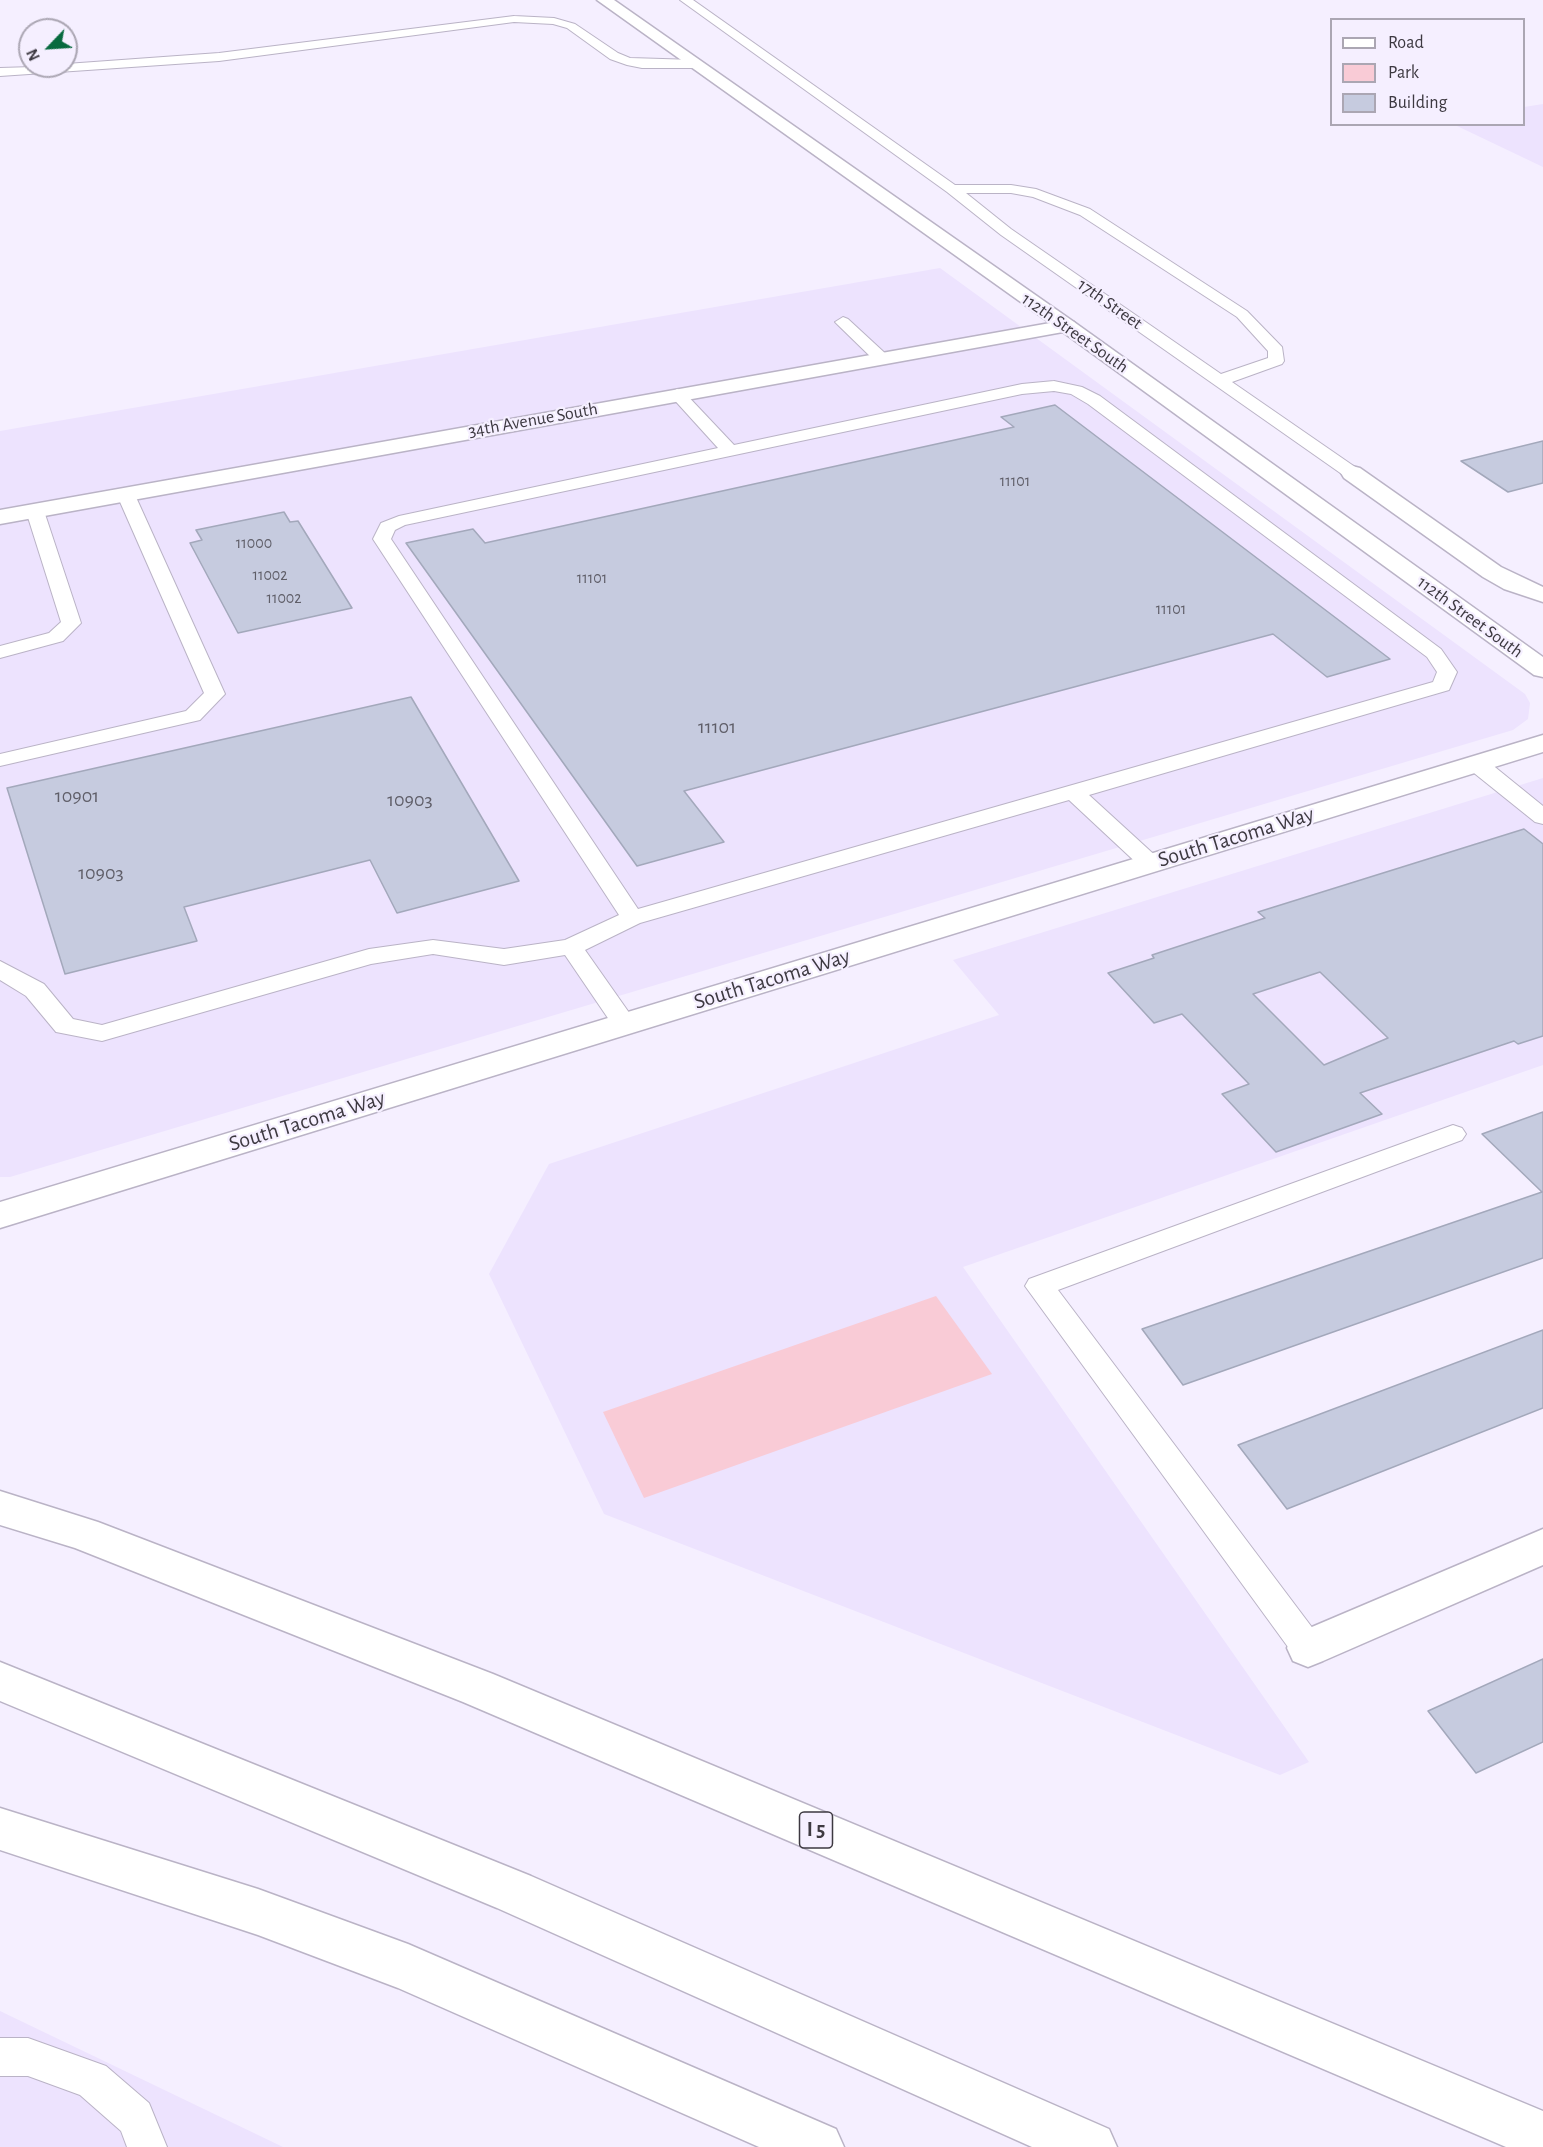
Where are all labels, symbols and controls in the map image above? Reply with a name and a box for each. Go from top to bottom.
north arrow [18,18,78,78]
legend [1330,18,1525,126]
text: Road [1388,34,1424,52]
text: N [24,46,43,63]
text: Park [1388,64,1419,82]
text: Building [1388,94,1447,112]
street label: 17th Street [1073,274,1147,334]
street label: 112th Street South [1018,288,1132,378]
street label: 34th Avenue South [467,398,599,442]
house number: 11101 [1000,471,1030,491]
house number: 11000 [236,533,272,553]
house number: 11002 [252,565,288,585]
house number: 11101 [577,568,607,588]
street label: 112th Street South [1413,571,1527,663]
house number: 11002 [266,588,302,608]
house number: 11101 [1156,599,1186,619]
house number: 11101 [698,715,736,739]
house number: 10901 [55,784,99,808]
house number: 10903 [387,788,433,812]
street label: South Tacoma Way [1155,801,1317,873]
house number: 10903 [78,861,124,885]
street label: South Tacoma Way [691,943,853,1015]
street label: South Tacoma Way [226,1085,388,1157]
road number: I 5 [800,1812,832,1848]

